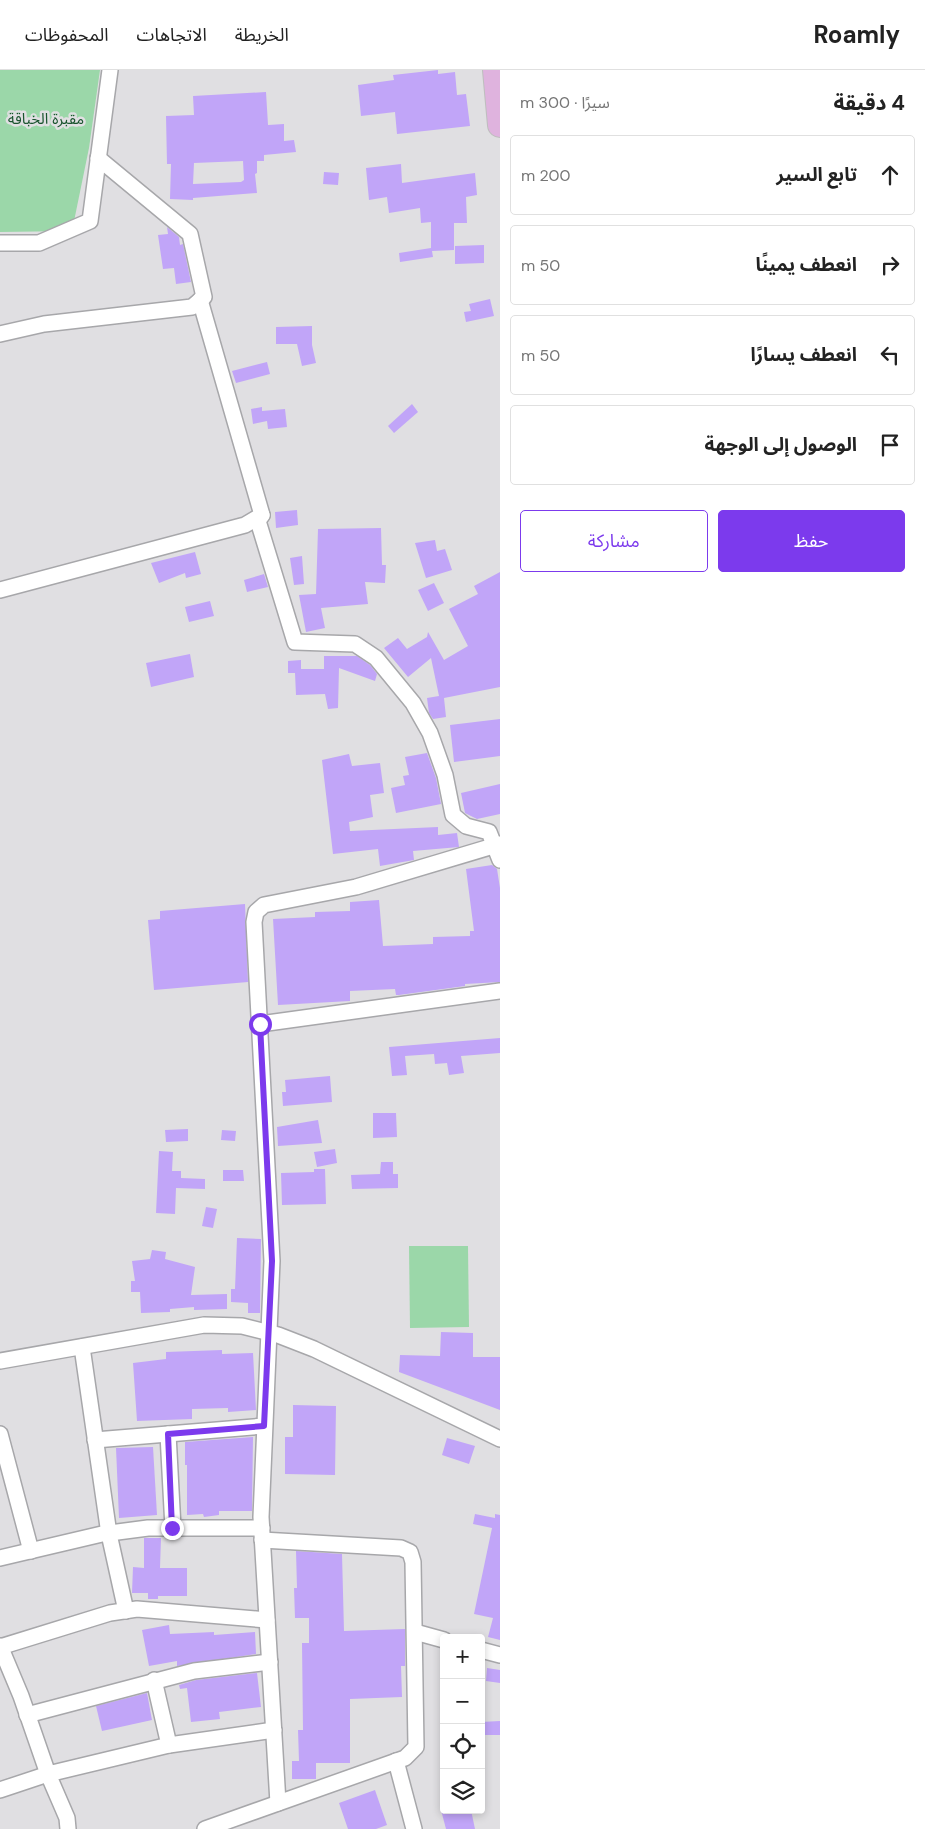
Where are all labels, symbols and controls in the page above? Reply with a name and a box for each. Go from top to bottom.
text: Roamly [813,19,900,50]
text: المحفوظات [25,23,109,47]
text: الاتجاهات [137,23,207,47]
text: الخريطة [235,23,289,47]
text: 4 دقيقة [834,89,905,117]
text: سيرًا · 300 m [520,92,610,113]
park label: مقبرة الخباقة [8,109,84,129]
icon: ahead [876,161,904,189]
text: تابع السير [776,162,857,187]
text: 200 m [521,165,570,186]
icon: right [876,251,904,279]
text: انعطف يمينًا [755,252,857,277]
text: 50 m [521,255,560,276]
icon: left [876,341,904,369]
text: انعطف يسارًا [750,342,857,367]
text: 50 m [521,345,560,366]
icon: arrive [876,431,904,459]
text: الوصول إلى الوجهة [705,432,857,457]
button: مشاركة [520,510,708,572]
button: حفظ [718,510,905,572]
route start [249,1013,272,1036]
route end [161,1517,184,1540]
map controls [440,1634,485,1814]
button: + [440,1634,485,1679]
button: − [440,1679,485,1724]
button: locate [440,1724,485,1769]
button: layers [440,1769,485,1814]

